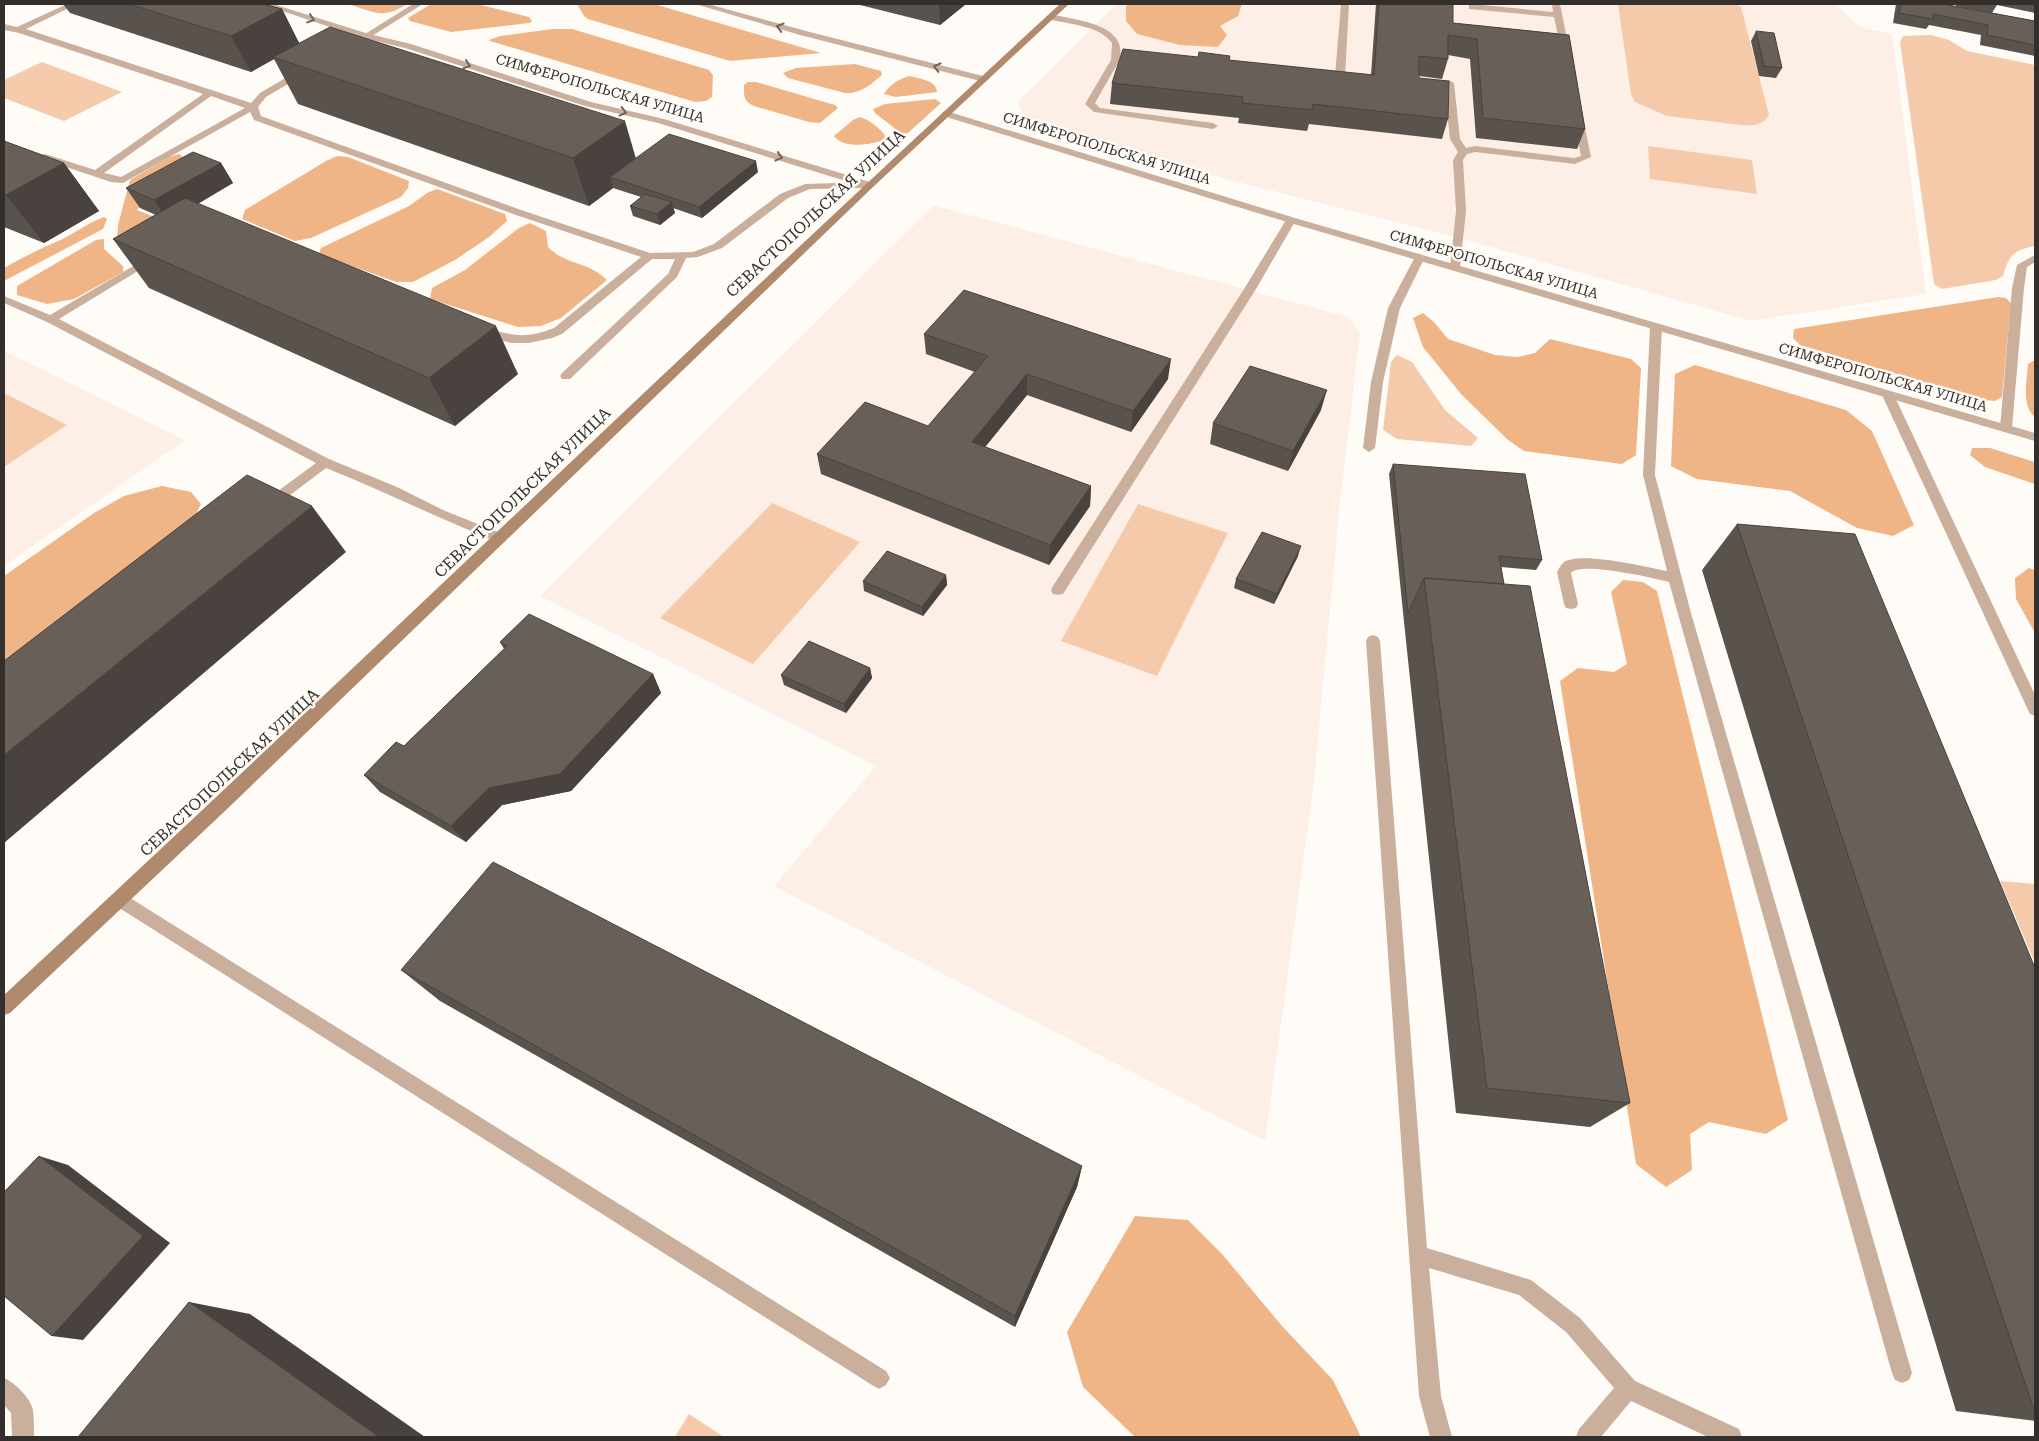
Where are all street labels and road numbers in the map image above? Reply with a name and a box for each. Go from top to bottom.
street label: СИМФЕРОПОЛЬСКАЯ УЛИЦА [494,50,706,126]
street label: СИМФЕРОПОЛЬСКАЯ УЛИЦА [1001,109,1213,187]
street label: СЕВАСТОПОЛЬСКАЯ УЛИЦА [722,125,909,301]
street label: СИМФЕРОПОЛЬСКАЯ УЛИЦА [1388,226,1600,302]
street label: СИМФЕРОПОЛЬСКАЯ УЛИЦА [1777,339,1989,415]
street label: СЕВАСТОПОЛЬСКАЯ УЛИЦА [430,403,615,582]
street label: СЕВАСТОПОЛЬСКАЯ УЛИЦА [136,684,323,860]

